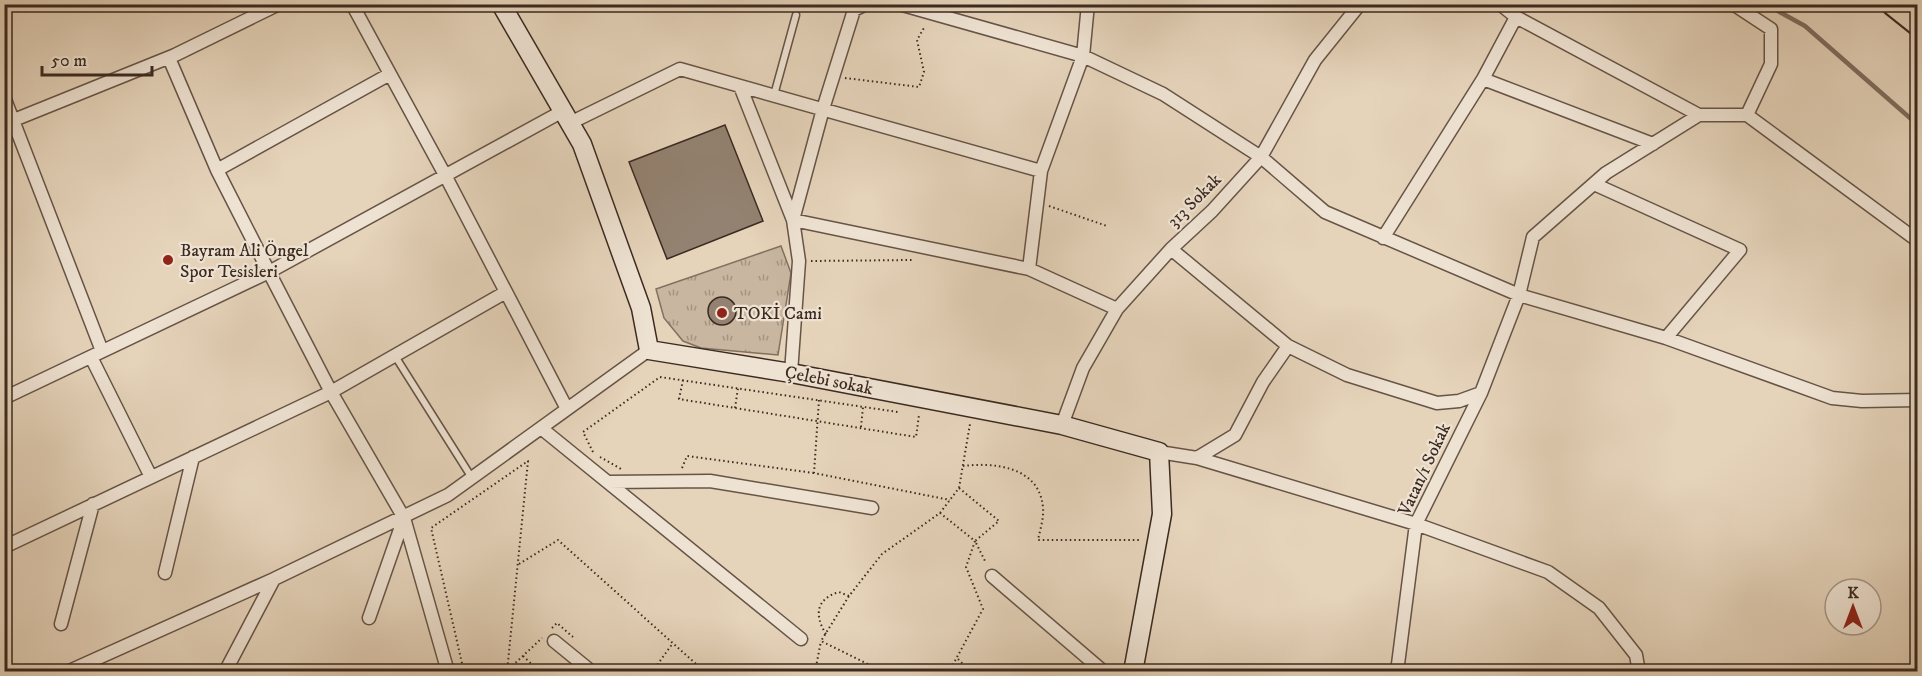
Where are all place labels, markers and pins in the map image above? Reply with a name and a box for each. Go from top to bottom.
place label: Bayram Ali Öngel Spor Tesisleri [180,240,309,283]
marker: Bayram Ali Öngel Spor Tesisleri [161,253,175,267]
place label: TOKİ Cami [734,302,822,325]
marker: TOKİ Cami [715,306,729,320]

